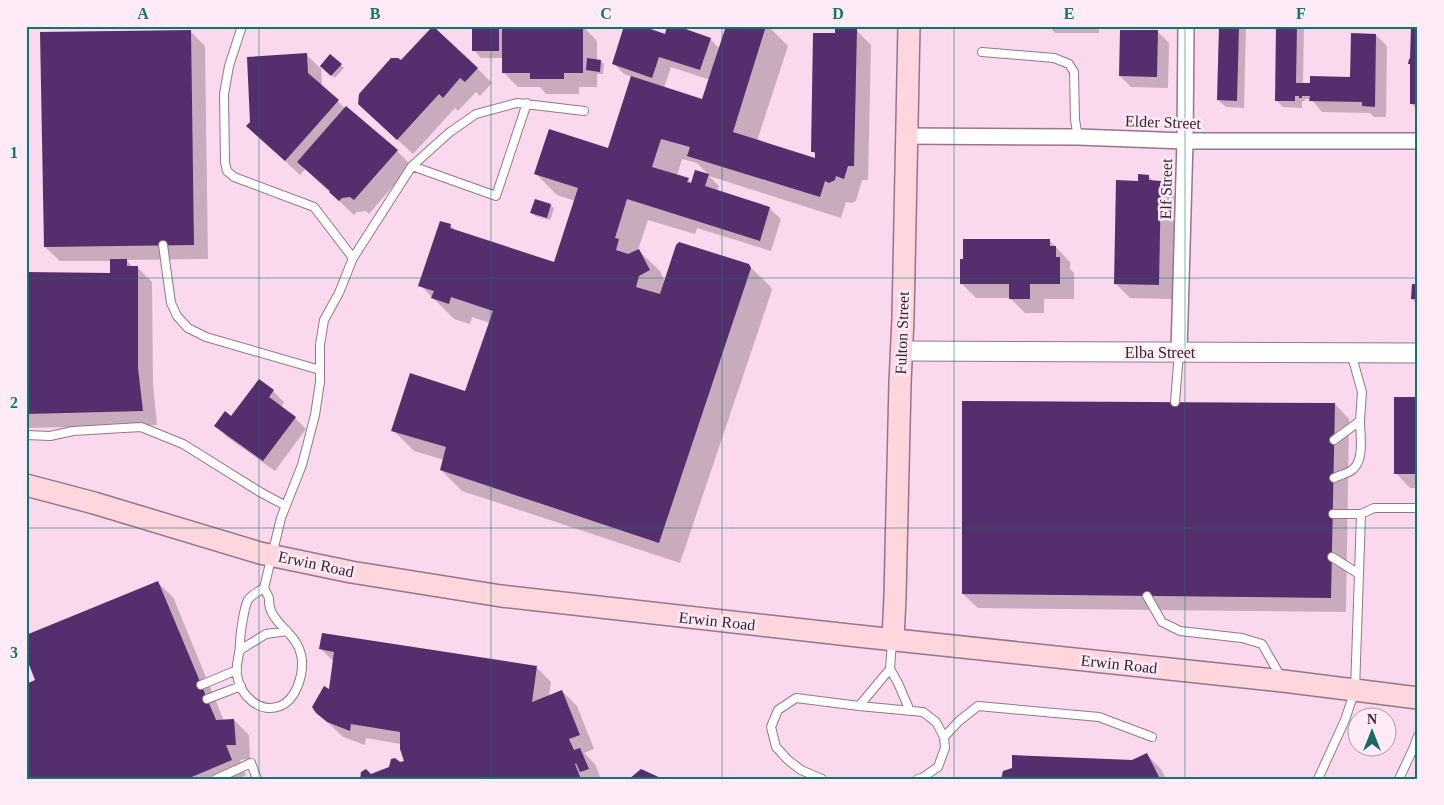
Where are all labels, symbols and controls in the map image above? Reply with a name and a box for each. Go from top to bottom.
text: A [137,5,149,22]
text: B [370,5,381,22]
text: C [600,5,612,22]
text: D [832,5,844,22]
text: E [1064,5,1074,22]
text: F [1296,5,1306,22]
street label: Elder Street [1125,112,1202,132]
text: 1 [10,144,18,161]
street label: Elf Street [1157,158,1175,220]
street label: Fulton Street [892,291,912,375]
street label: Elba Street [1125,344,1196,361]
text: 2 [10,394,18,411]
street label: Erwin Road [277,548,355,580]
street label: Erwin Road [678,609,756,633]
text: 3 [10,644,18,661]
street label: Erwin Road [1080,652,1158,676]
north arrow [1346,708,1396,758]
text: N [1367,712,1377,727]

